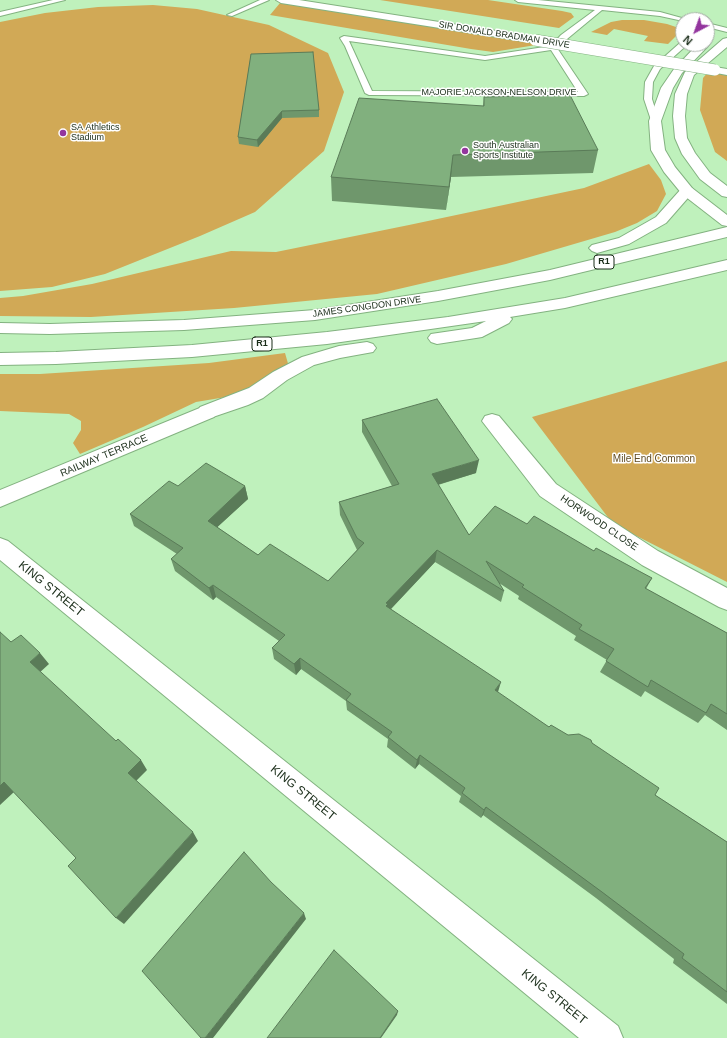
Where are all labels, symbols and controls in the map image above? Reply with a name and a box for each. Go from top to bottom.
north arrow [675,12,715,52]
street label: SIR DONALD BRADMAN DRIVE [438,19,570,51]
text: N [681,33,695,47]
street label: MAJORIE JACKSON-NELSON DRIVE [421,88,577,98]
place label: SA Athletics Stadium [71,123,120,144]
marker: SA Athletics Stadium [58,128,68,138]
place label: South Australian Sports Institute [473,141,539,162]
marker: South Australian Sports Institute [460,146,470,156]
road number: R1 [594,255,614,269]
street label: JAMES CONGDON DRIVE [312,294,422,320]
road number: R1 [252,337,272,351]
street label: RAILWAY TERRACE [59,432,149,480]
park label: Mile End Common [613,453,695,465]
street label: HORWOOD CLOSE [558,493,640,553]
street label: KING STREET [15,558,87,620]
street label: KING STREET [267,762,339,824]
street label: KING STREET [518,966,590,1028]

